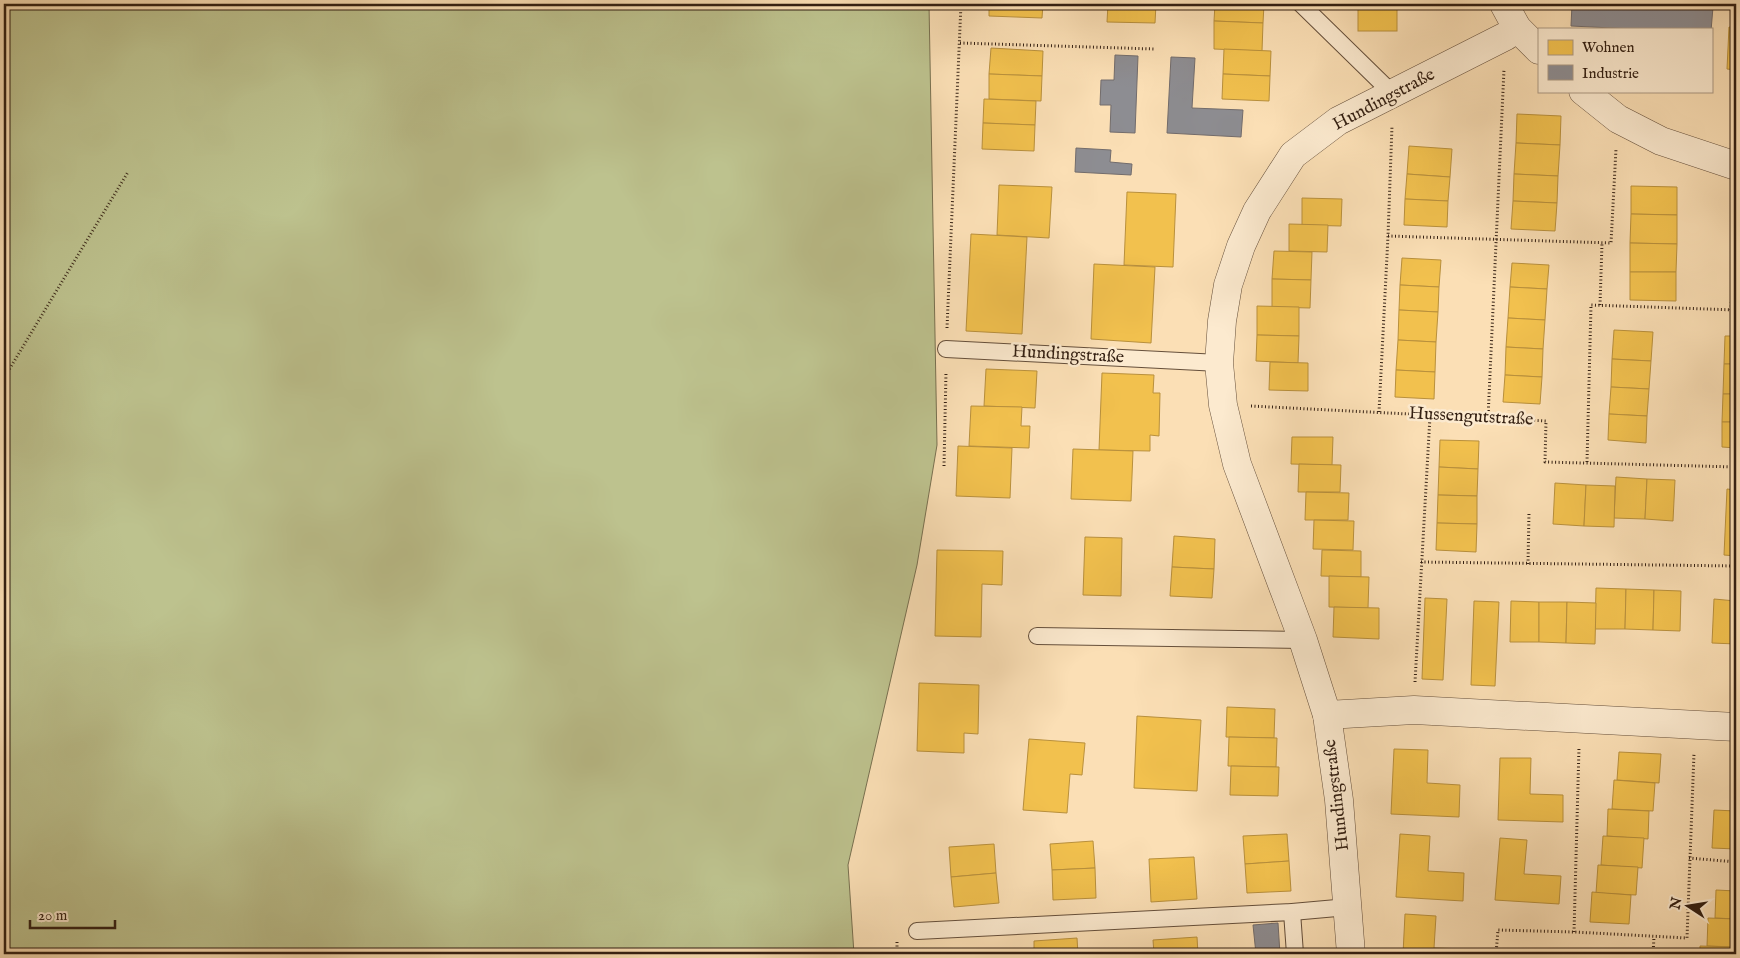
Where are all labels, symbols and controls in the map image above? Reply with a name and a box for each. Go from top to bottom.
legend [1538,28,1712,92]
text: Wohnen [1582,38,1634,57]
street label: Hundingstraße [1329,63,1439,137]
text: Industrie [1582,64,1639,83]
street label: Hundingstraße [1011,341,1125,369]
street label: Hussengutstraße [1408,402,1534,432]
street label: Hundingstraße [1319,738,1355,852]
north arrow [1662,880,1712,930]
text: N [1666,896,1686,912]
scale bar [30,898,115,930]
text: 20 m [38,906,68,925]

